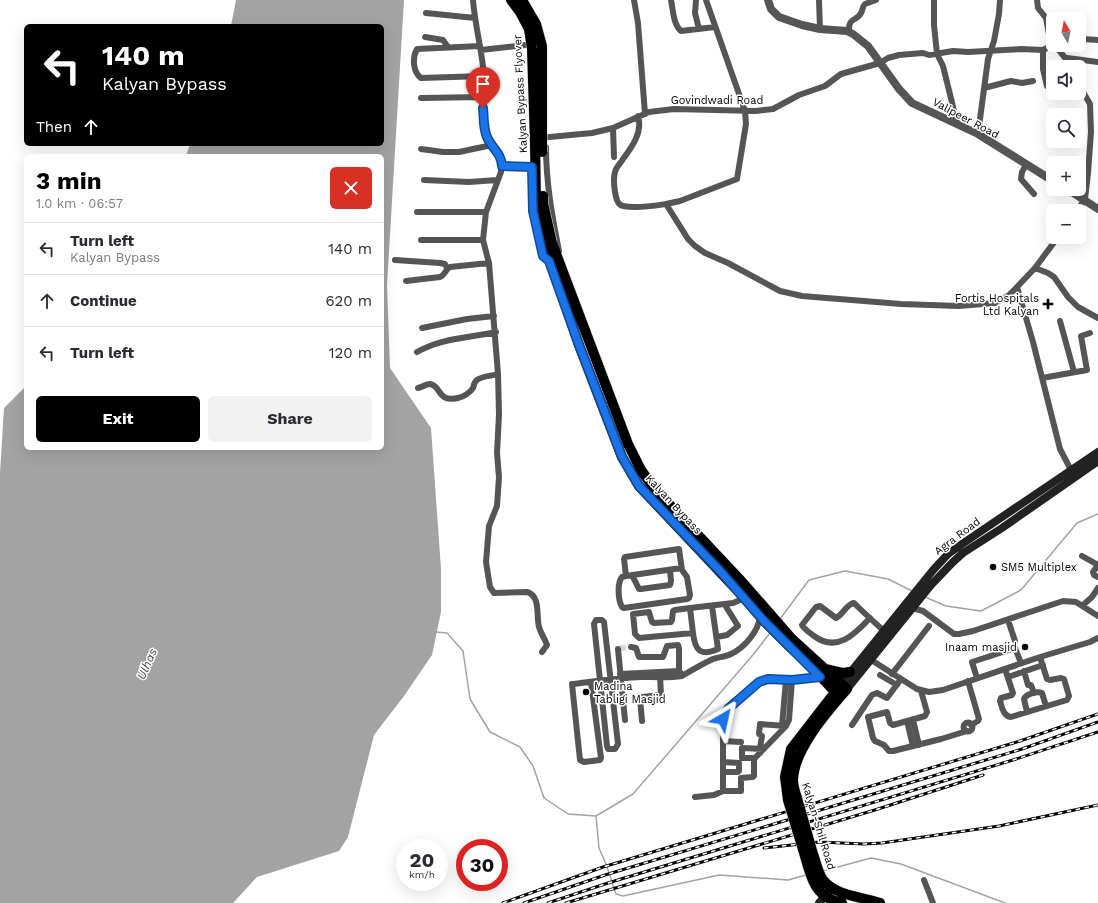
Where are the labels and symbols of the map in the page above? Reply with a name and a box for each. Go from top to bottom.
north arrow [1046,12,1086,52]
street label: Kalyan Bypass Flyover [511,34,530,154]
pin [466,67,500,108]
street label: Govindwadi Road [671,94,763,107]
street label: Valipeer Road [930,95,1001,141]
place label: Fortis Hospitals Ltd Kalyan [955,292,1039,318]
marker: Fortis Hospitals Ltd Kalyan [1042,298,1054,310]
street label: Kalyan Bypass [643,472,705,537]
street label: Agra Road [932,515,983,558]
place label: SM5 Multiplex [1001,561,1077,574]
marker: SM5 Multiplex [988,562,998,572]
place label: Inaam masjid [945,641,1017,654]
marker: Inaam masjid [1020,642,1030,652]
water label: Ulhas [134,646,160,682]
place label: Madina Tabligi Masjid [594,680,666,706]
marker: Madina Tabligi Masjid [581,687,591,697]
position arrow [702,698,744,740]
street label: Kalyan-Shil Road [799,781,838,871]
speed limit sign: 30 [456,839,508,891]

